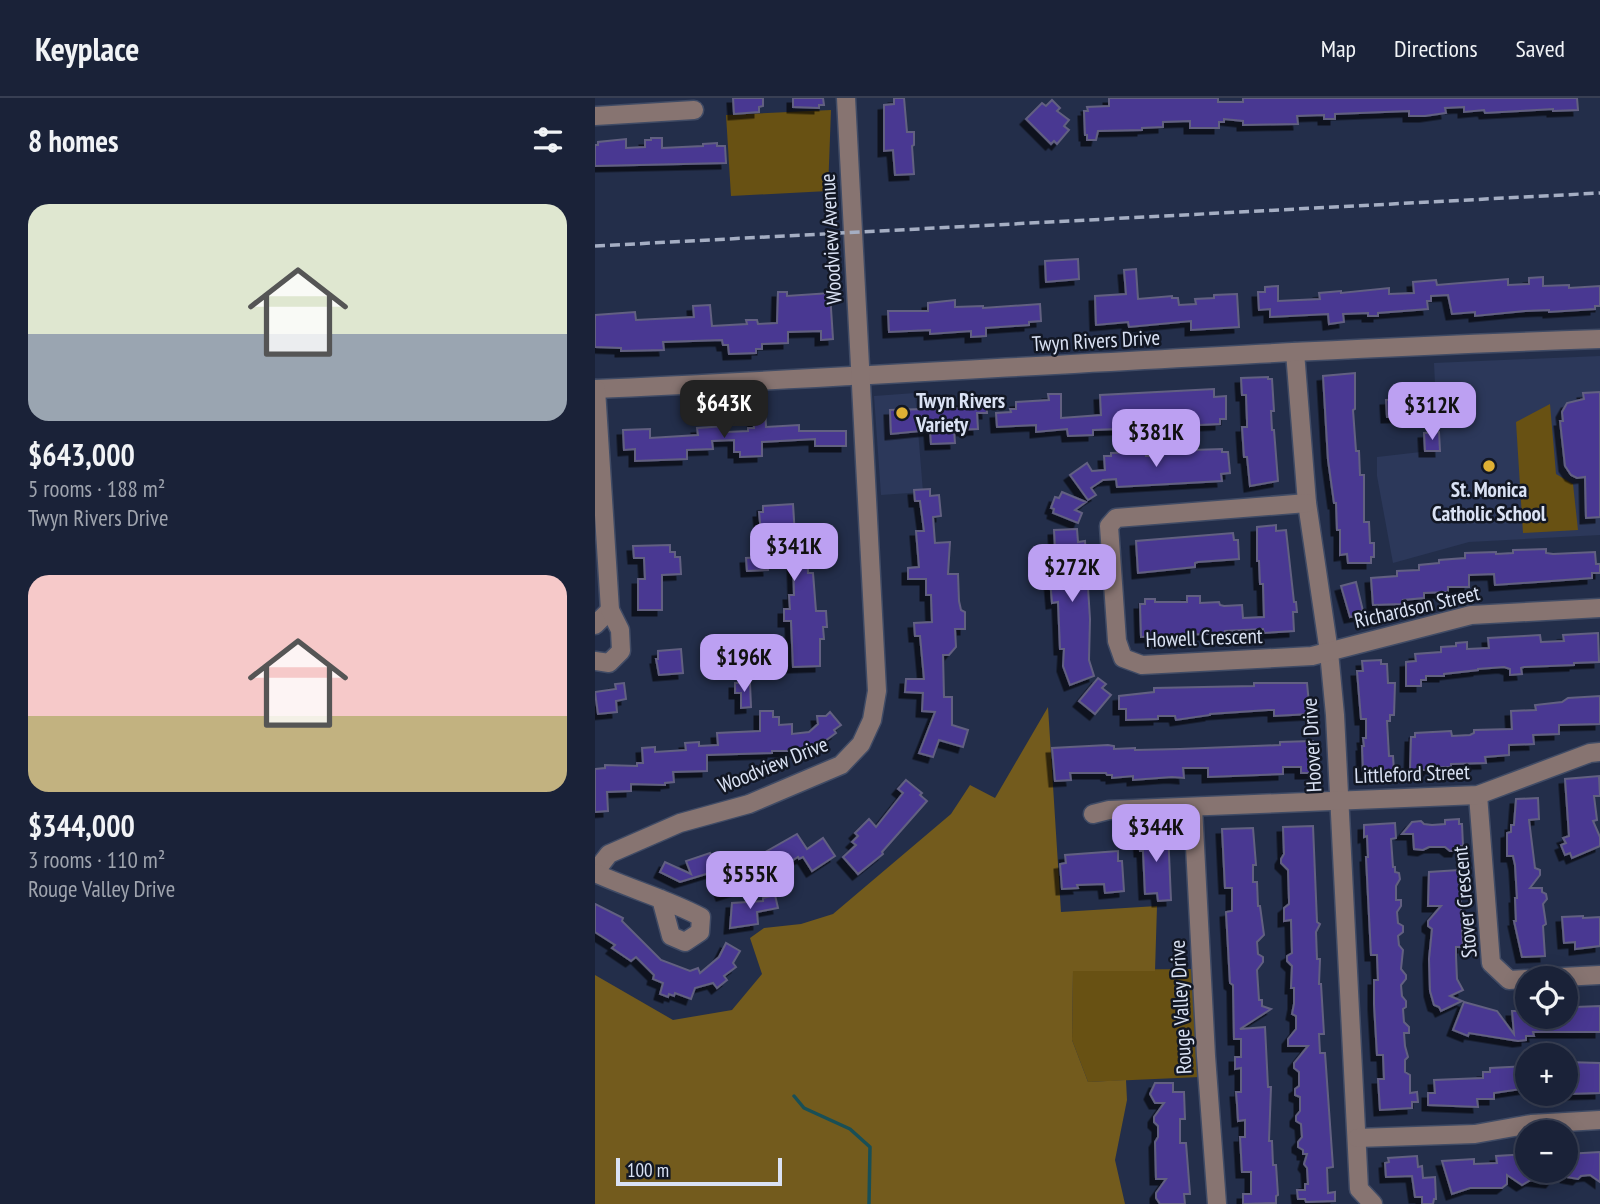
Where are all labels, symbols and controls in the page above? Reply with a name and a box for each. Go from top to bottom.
text: Keyplace [35,27,139,70]
text: Map [1321,33,1356,64]
text: Directions [1394,33,1478,64]
text: Saved [1516,33,1565,64]
text: 8 homes [28,121,119,160]
icon: filters [529,121,567,159]
street label: Woodview Avenue [814,173,847,305]
icon: home [235,249,361,375]
street label: Twyn Rivers Drive [1031,324,1161,357]
pin: $643K [675,380,773,440]
pin: $312K [1383,382,1481,442]
place label: Twyn Rivers Variety [915,387,1005,438]
text: $643K [696,388,752,417]
text: $312K [1404,390,1460,419]
marker: Twyn Rivers Variety [894,405,910,421]
pin: $381K [1107,410,1205,469]
text: $381K [1128,417,1184,446]
text: $643,000 [28,435,135,474]
marker: St. Monica Catholic School [1481,458,1497,474]
text: 5 rooms · 188 m² [28,474,165,503]
place label: St. Monica Catholic School [1432,476,1547,527]
text: Twyn Rivers Drive [28,503,169,532]
pin: $341K [745,524,843,583]
text: $341K [766,531,822,560]
pin: $272K [1023,545,1121,604]
text: $272K [1044,552,1100,581]
street label: Richardson Street [1352,579,1482,634]
icon: home [235,620,361,746]
street label: Howell Crescent [1145,622,1263,653]
pin: $196K [695,634,793,694]
text: $196K [716,642,772,671]
street label: Hoover Drive [1296,697,1327,793]
street label: Woodview Drive [714,730,832,799]
street label: Littleford Street [1354,758,1470,789]
pin: $344K [1107,804,1205,864]
text: $344,000 [28,806,135,845]
text: $344K [1128,812,1184,841]
text: 3 rooms · 110 m² [28,845,165,874]
street label: Stover Crescent [1446,845,1483,959]
pin: $555K [701,852,799,911]
text: $555K [722,859,778,888]
text: Rouge Valley Drive [28,874,175,903]
street label: Rouge Valley Drive [1164,939,1197,1075]
map controls [1515,966,1578,1183]
button: locate [1515,966,1578,1029]
button: + [1515,1043,1578,1106]
button: − [1515,1120,1578,1183]
scale bar [616,1155,782,1187]
text: 100 m [627,1158,669,1182]

